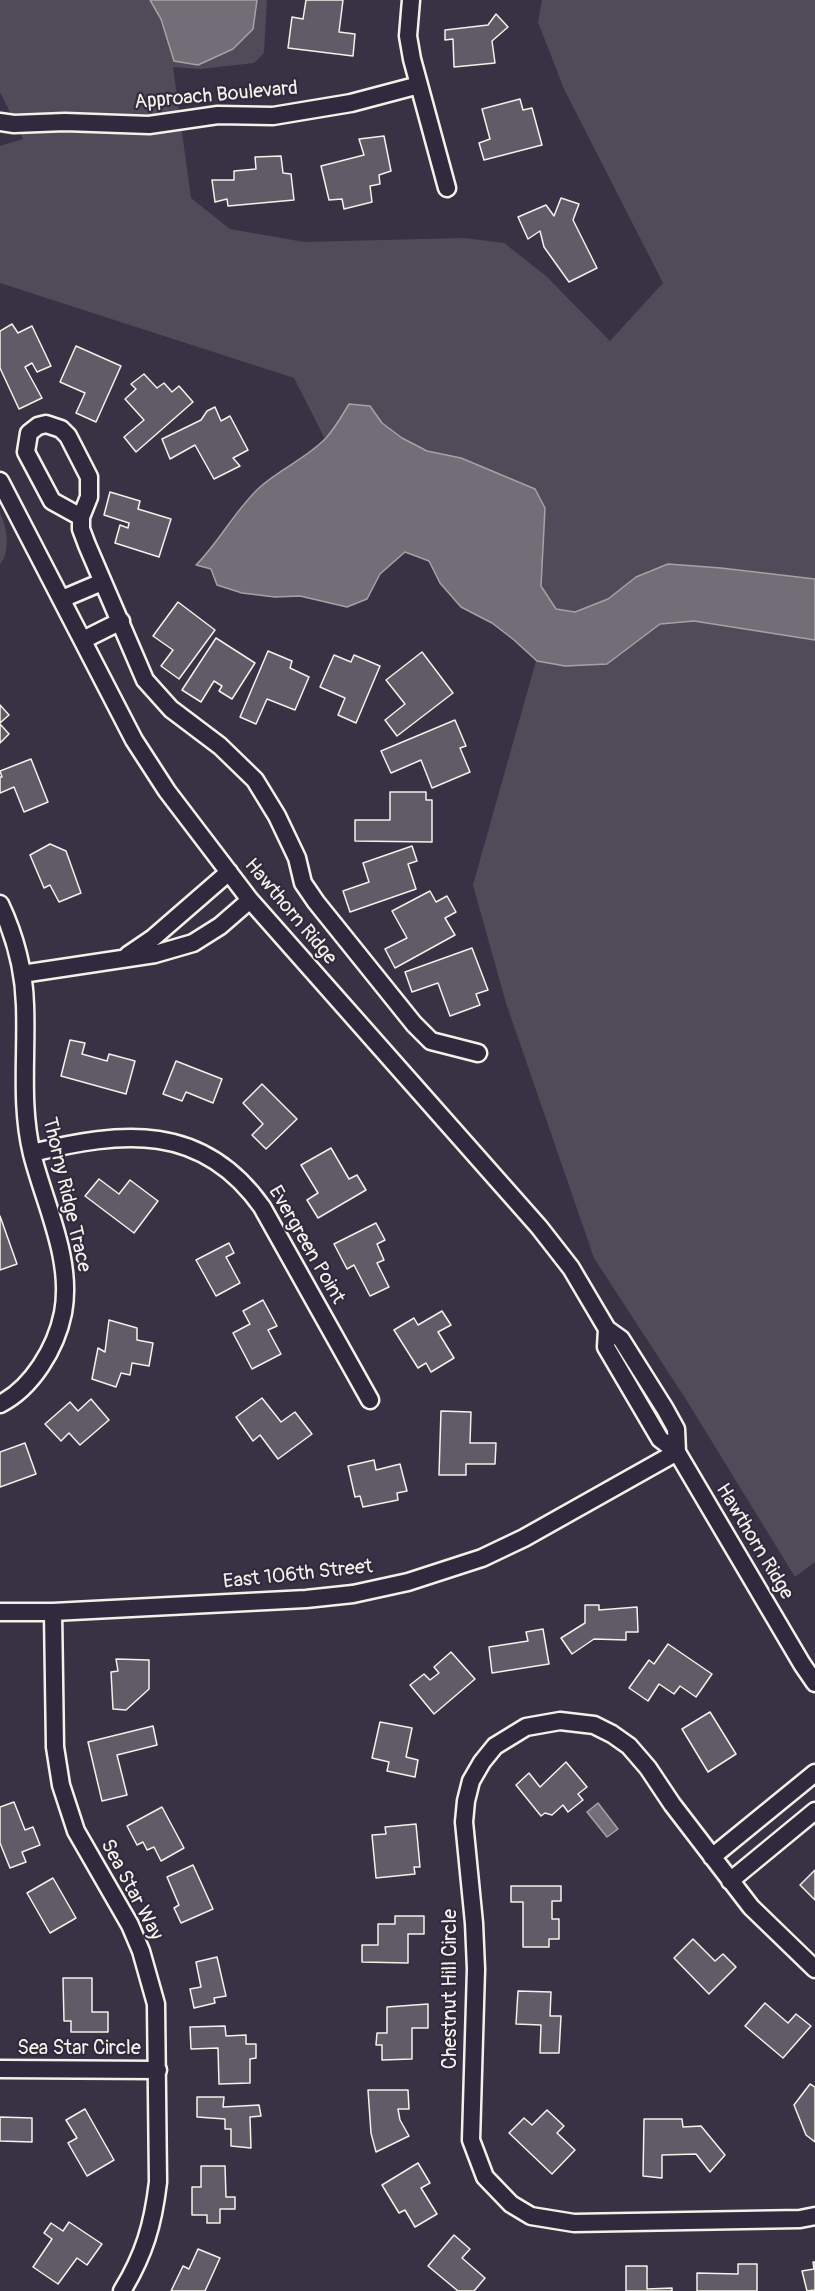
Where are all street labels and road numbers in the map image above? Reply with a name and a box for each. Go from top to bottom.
street label: Approach Boulevard [133,77,299,115]
street label: Hawthorn Ridge [239,854,341,970]
street label: Thorny Ridge Trace [37,1115,95,1275]
street label: Evergreen Point [262,1182,350,1308]
street label: Hawthorn Ridge [710,1480,798,1604]
street label: East 106th Street [222,1555,374,1595]
street label: Sea Star Way [94,1836,168,1944]
street label: Chestnut Hill Circle [439,1909,463,2069]
street label: Sea Star Circle [17,2037,141,2061]

